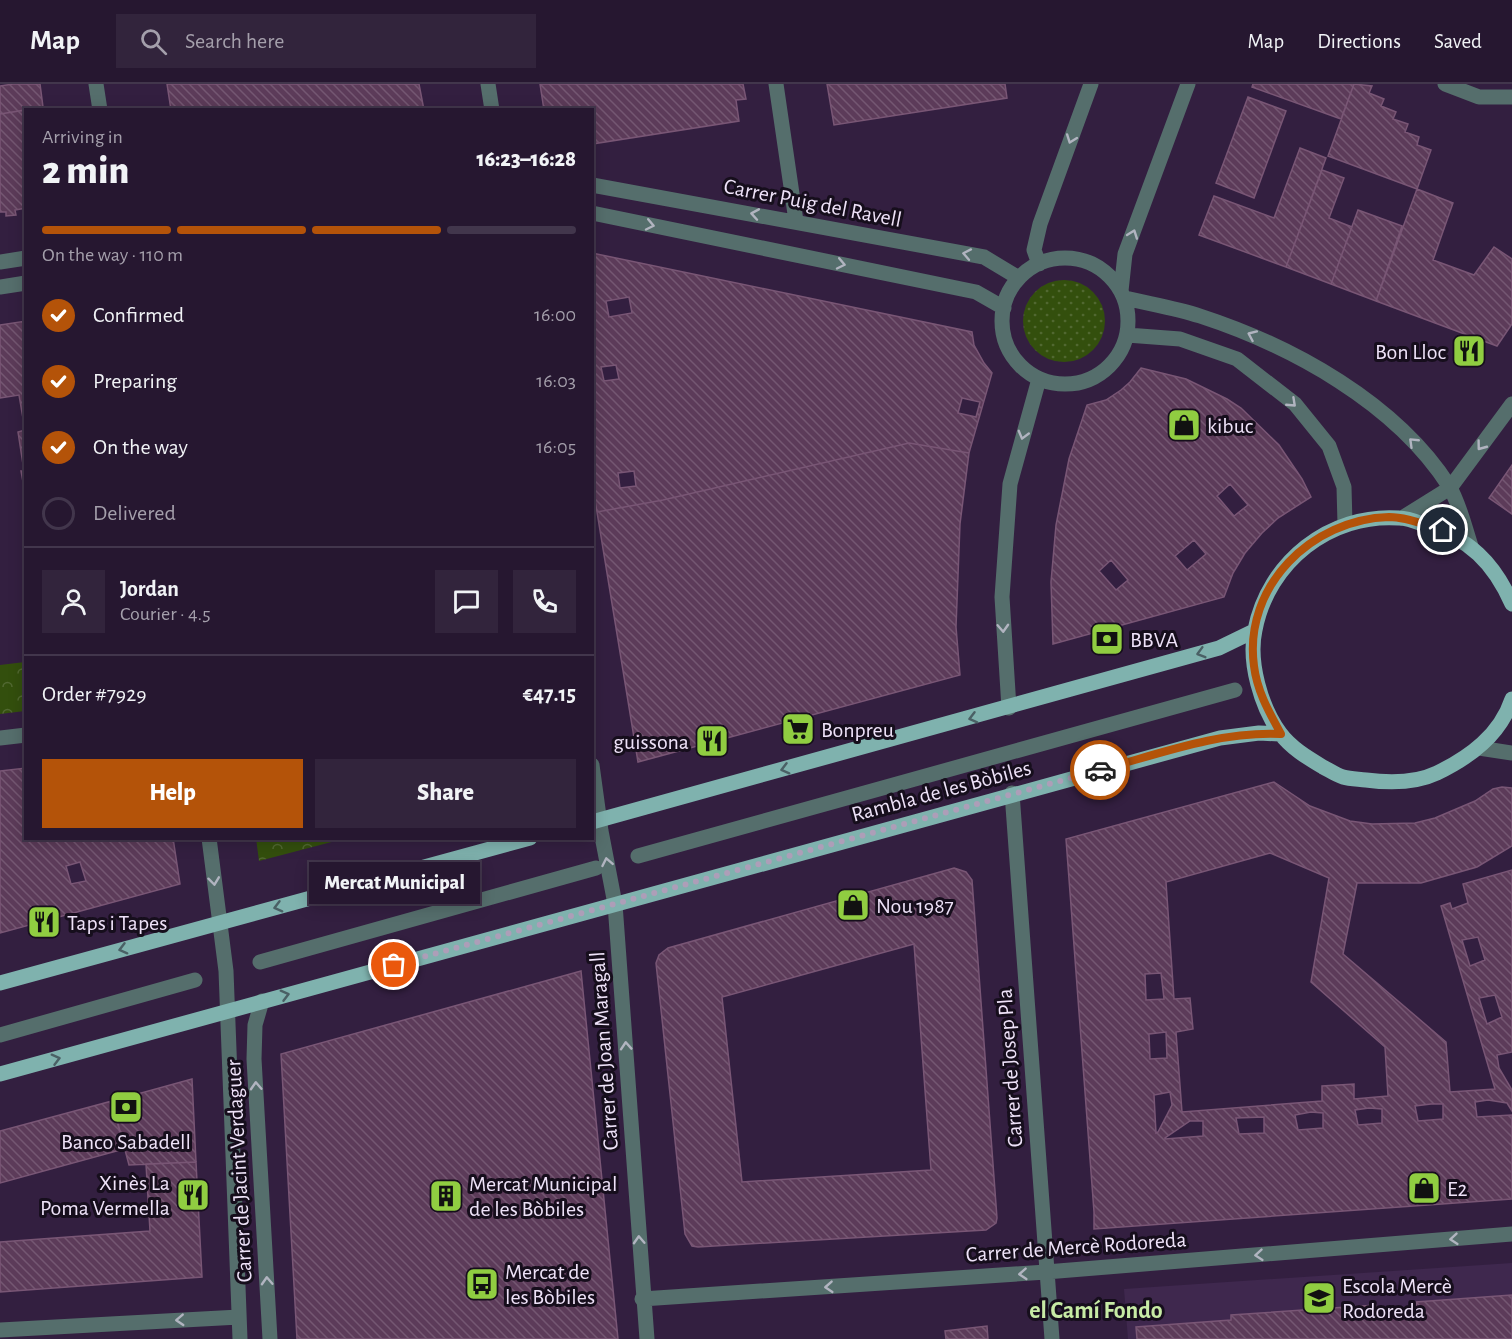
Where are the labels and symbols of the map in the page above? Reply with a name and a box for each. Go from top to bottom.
one-way arrow [1066,133,1079,144]
street label: Carrer Puig del Ravell [722,175,904,231]
one-way arrow [750,208,760,221]
one-way arrow [645,217,655,230]
one-way arrow [1125,230,1138,240]
one-way arrow [962,248,972,261]
one-way arrow [836,257,846,270]
one-way arrow [1247,330,1258,342]
restaurant icon: Bon Lloc [1451,333,1487,369]
place label: Bon Lloc [1375,341,1447,363]
one-way arrow [1286,396,1296,407]
shop icon: kibuc [1166,407,1202,443]
place label: kibuc [1207,415,1254,437]
one-way arrow [1018,430,1031,440]
one-way arrow [1410,439,1421,450]
one-way arrow [1478,439,1489,450]
pin [1417,504,1468,555]
bank icon: BBVA [1089,621,1125,657]
one-way arrow [997,623,1010,632]
place label: BBVA [1130,629,1179,651]
one-way arrow [1196,646,1206,659]
one-way arrow [968,710,978,723]
supermarket icon: Bonpreu [780,711,816,747]
place label: Bonpreu [821,719,894,741]
restaurant icon: guissona [694,723,730,759]
place label: guissona [613,731,689,753]
courier [1070,740,1130,800]
street label: Rambla de les Bòbiles [849,756,1034,826]
one-way arrow [780,762,790,774]
one-way arrow [601,857,614,867]
callout: Mercat Municipal [308,863,480,905]
one-way arrow [207,876,220,885]
shop icon: Nou 1987 [835,887,871,923]
place label: Nou 1987 [876,895,954,917]
one-way arrow [273,900,284,912]
restaurant icon: Taps i Tapes [26,904,62,940]
place label: Taps i Tapes [67,912,167,934]
pin [368,939,419,990]
one-way arrow [118,942,128,955]
street label: Carrer de Joan Maragall [586,951,622,1151]
street label: Carrer de Josep Pla [993,988,1027,1148]
one-way arrow [279,990,290,1002]
one-way arrow [619,1041,632,1050]
one-way arrow [51,1053,61,1066]
street label: Carrer de Jacint Verdaguer [222,1059,256,1283]
one-way arrow [249,1081,262,1090]
bank icon: Banco Sabadell [108,1089,144,1125]
place label: Banco Sabadell [61,1131,191,1153]
shop icon: E2 [1406,1170,1442,1206]
place label: Xinès La Poma Vermella [40,1172,170,1219]
place label: Mercat Municipal de les Bòbiles [469,1173,617,1220]
restaurant icon: Xinès La Poma Vermella [175,1177,211,1213]
building icon: Mercat Municipal de les Bòbiles [428,1178,464,1214]
place label: E2 [1447,1178,1468,1200]
street label: Carrer de Mercè Rodoreda [965,1228,1187,1266]
one-way arrow [1449,1232,1458,1245]
one-way arrow [633,1236,646,1245]
one-way arrow [1255,1248,1264,1261]
place label: Mercat de les Bòbiles [505,1261,595,1308]
bus stop icon: Mercat de les Bòbiles [464,1266,500,1302]
one-way arrow [1019,1267,1028,1280]
place label: Escola Mercè Rodoreda [1342,1275,1452,1322]
one-way arrow [260,1276,273,1285]
one-way arrow [824,1280,833,1293]
school or university icon: Escola Mercè Rodoreda [1301,1280,1337,1316]
district label: el Camí Fondo [1029,1299,1163,1323]
one-way arrow [176,1313,185,1326]

